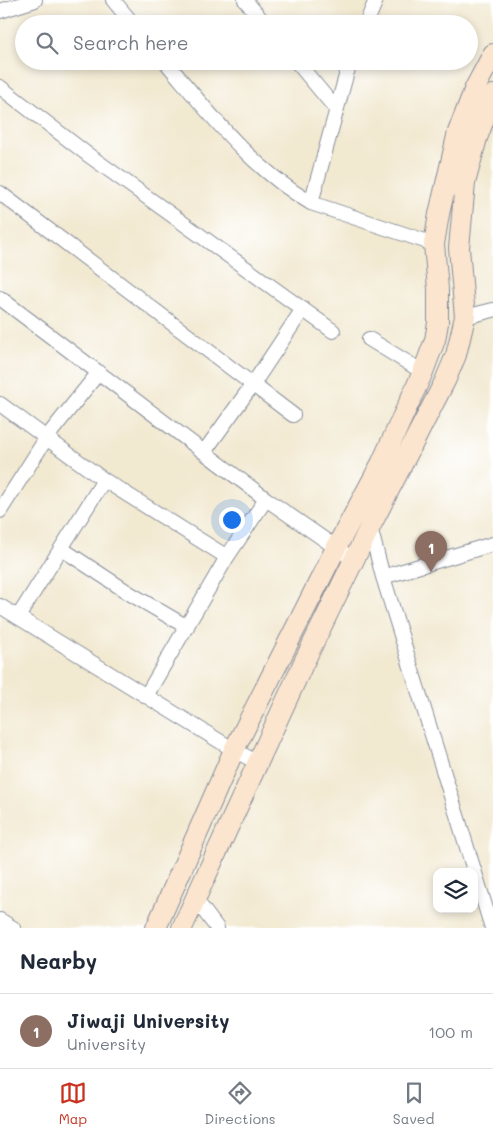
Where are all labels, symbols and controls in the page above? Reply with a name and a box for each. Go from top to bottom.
search box [15,15,478,70]
icon: search [33,29,61,57]
text: Search here [73,30,189,55]
your location [219,507,245,533]
pin: 1 [415,531,447,572]
map controls [433,868,478,913]
button: layers [433,868,478,913]
text: Nearby [20,947,97,974]
text: Jiwaji University [67,1008,230,1033]
text: 1 [32,1021,40,1042]
text: 100 m [428,1021,473,1042]
text: University [67,1033,146,1054]
tab: Map [59,1079,87,1128]
tab: Directions [204,1079,276,1128]
tab: Saved [393,1079,434,1128]

